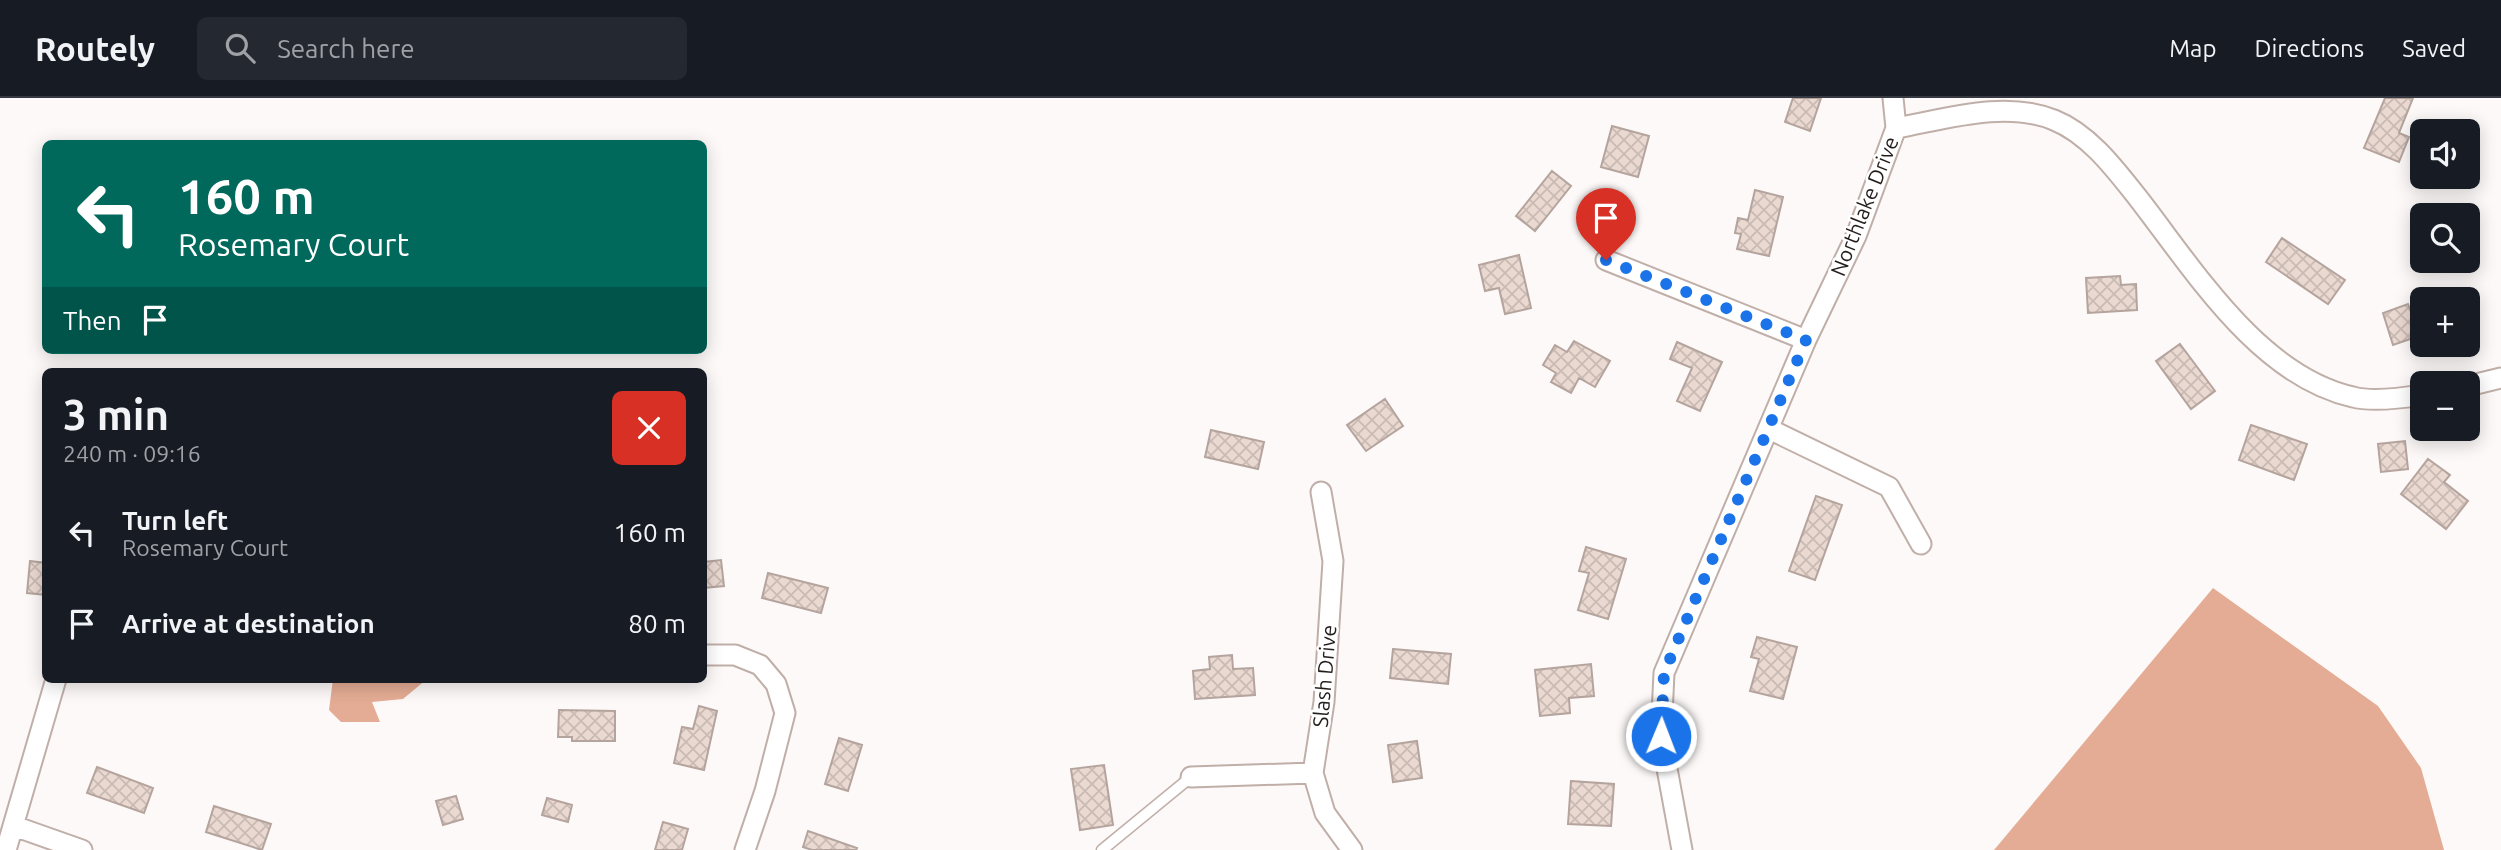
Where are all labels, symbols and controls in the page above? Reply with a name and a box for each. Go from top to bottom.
search box [197,17,687,80]
icon: search [221,29,259,67]
text: Routely [35,30,155,67]
text: Search here [277,34,415,63]
text: Map [2169,35,2216,62]
text: Directions [2254,35,2364,62]
text: Saved [2402,35,2466,62]
map controls [2410,119,2480,441]
button: sound [2410,119,2480,189]
street label: Northlake Drive [1825,133,1903,279]
icon: left [63,168,154,259]
text: 160 m [178,168,315,223]
pin [1576,188,1636,260]
icon: arrive [1587,199,1625,237]
button: search [2410,203,2480,273]
text: Rosemary Court [178,226,409,262]
button: + [2410,287,2480,357]
icon: arrive [136,301,174,339]
text: Then [63,306,122,335]
button: − [2410,371,2480,441]
text: 3 min [63,391,169,438]
button: close [612,391,686,465]
text: 240 m · 09:16 [63,441,201,466]
text: Turn left [122,506,228,535]
icon: left [63,514,101,552]
text: 160 m [614,518,686,547]
text: Rosemary Court [122,535,288,560]
icon: arrive [63,605,101,643]
text: Arrive at destination [122,609,375,638]
text: 80 m [628,609,686,638]
street label: Slash Drive [1308,624,1340,728]
position arrow [1624,699,1698,773]

